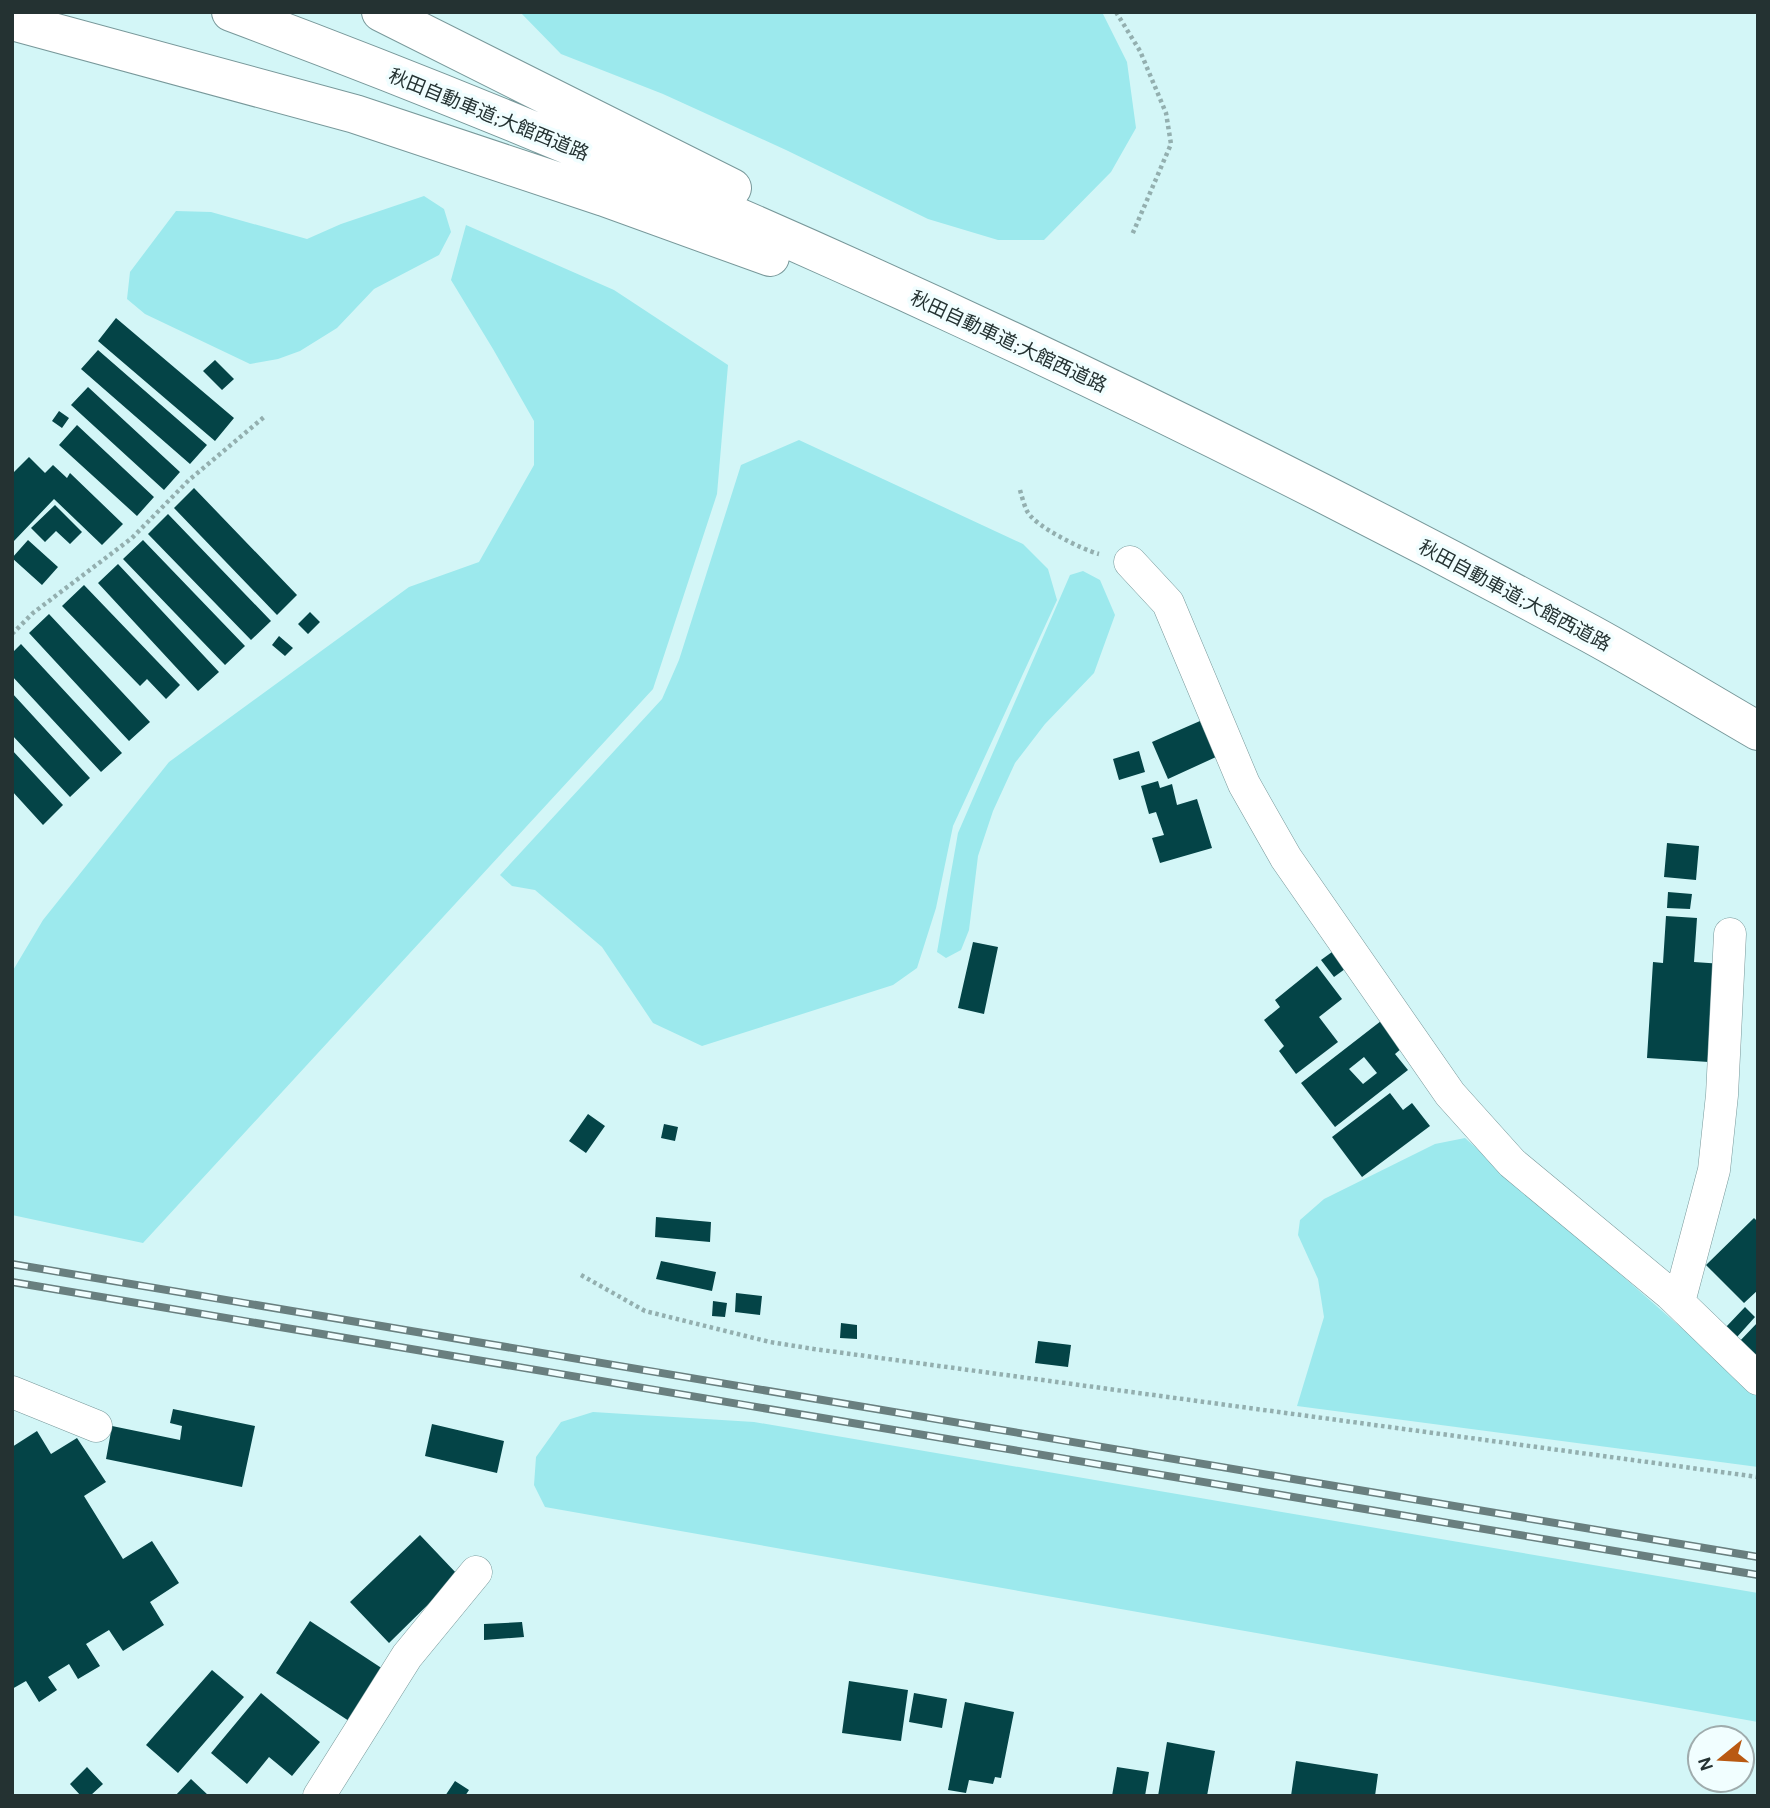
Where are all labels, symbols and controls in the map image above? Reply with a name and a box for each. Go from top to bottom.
street label: 秋田自動車道;大館西道路 [385,65,592,165]
street label: 秋田自動車道;大館西道路 [907,287,1110,397]
street label: 秋田自動車道;大館西道路 [1415,536,1614,656]
north arrow [1686,1724,1756,1794]
text: N [1693,1754,1718,1774]

